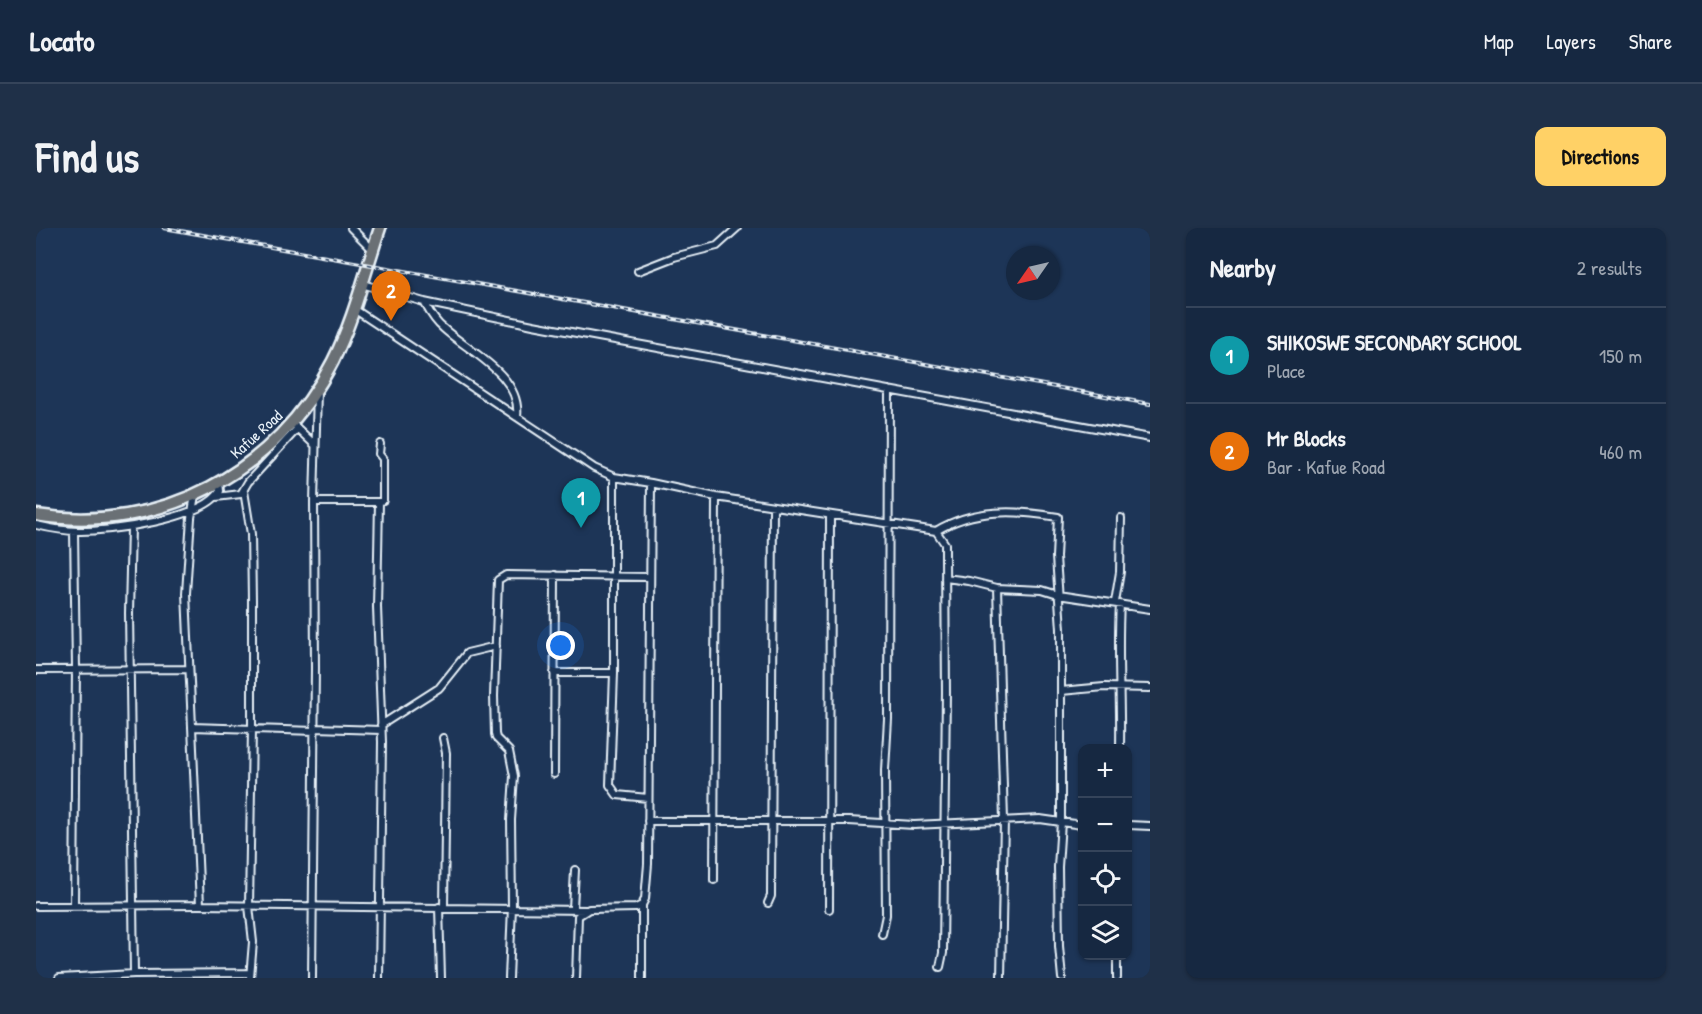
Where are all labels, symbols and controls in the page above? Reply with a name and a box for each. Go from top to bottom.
text: Locato [30,22,94,60]
text: Map [1484,27,1513,56]
text: Layers [1546,27,1596,56]
text: Share [1629,27,1672,56]
button: Directions [1535,127,1666,186]
text: Find us [36,128,139,185]
north arrow [1006,246,1060,300]
text: Nearby [1210,250,1276,285]
text: 2 results [1577,254,1642,281]
pin: 2 [372,272,410,321]
text: SHIKOSWE SECONDARY SCHOOL [1267,327,1522,357]
text: 1 [1226,342,1233,369]
text: 150 m [1599,342,1642,369]
text: Place [1267,357,1306,384]
street label: Kafue Road [225,405,287,463]
text: Mr Blocks [1267,423,1346,453]
text: 2 [1225,438,1234,465]
text: 460 m [1599,438,1642,465]
text: Bar · Kafue Road [1267,453,1385,480]
pin: 1 [562,478,600,528]
your location [546,631,575,660]
map controls [1078,744,1132,960]
button: + [1078,744,1132,798]
button: − [1078,798,1132,852]
button: locate [1078,852,1132,906]
button: layers [1078,906,1132,960]

